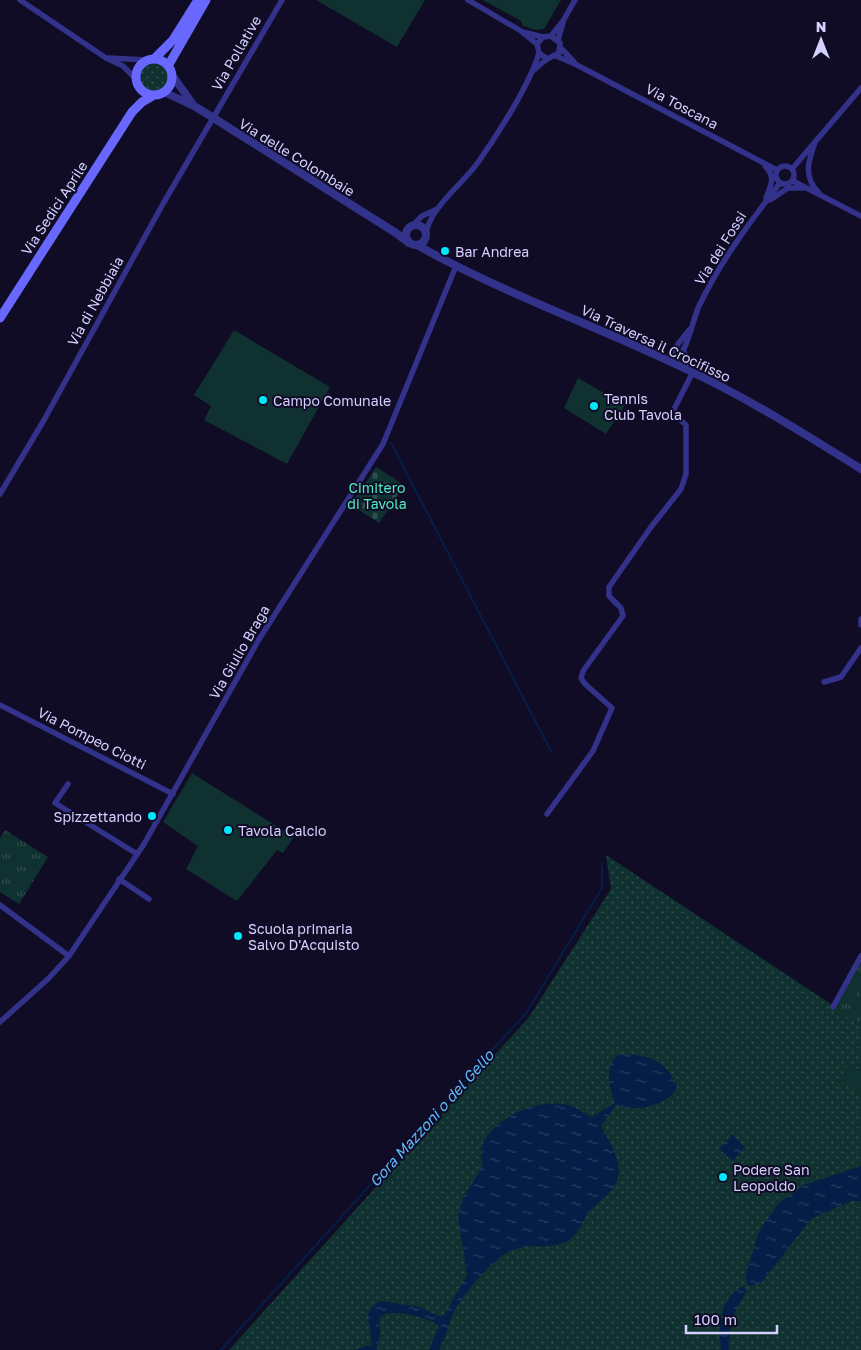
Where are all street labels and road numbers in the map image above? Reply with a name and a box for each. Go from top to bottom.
street label: Via Pollative [208,12,264,94]
street label: Via Toscana [643,80,721,132]
street label: Via delle Colombaie [236,115,358,199]
street label: Via Sedici Aprile [17,158,91,258]
street label: Via dei Fossi [691,208,749,288]
street label: Via di Nebbiaia [63,253,127,349]
street label: Via Traversa il Crocifisso [578,301,734,385]
street label: Via Giulio Braga [205,602,273,702]
street label: Via Pompeo Ciotti [35,703,149,773]

